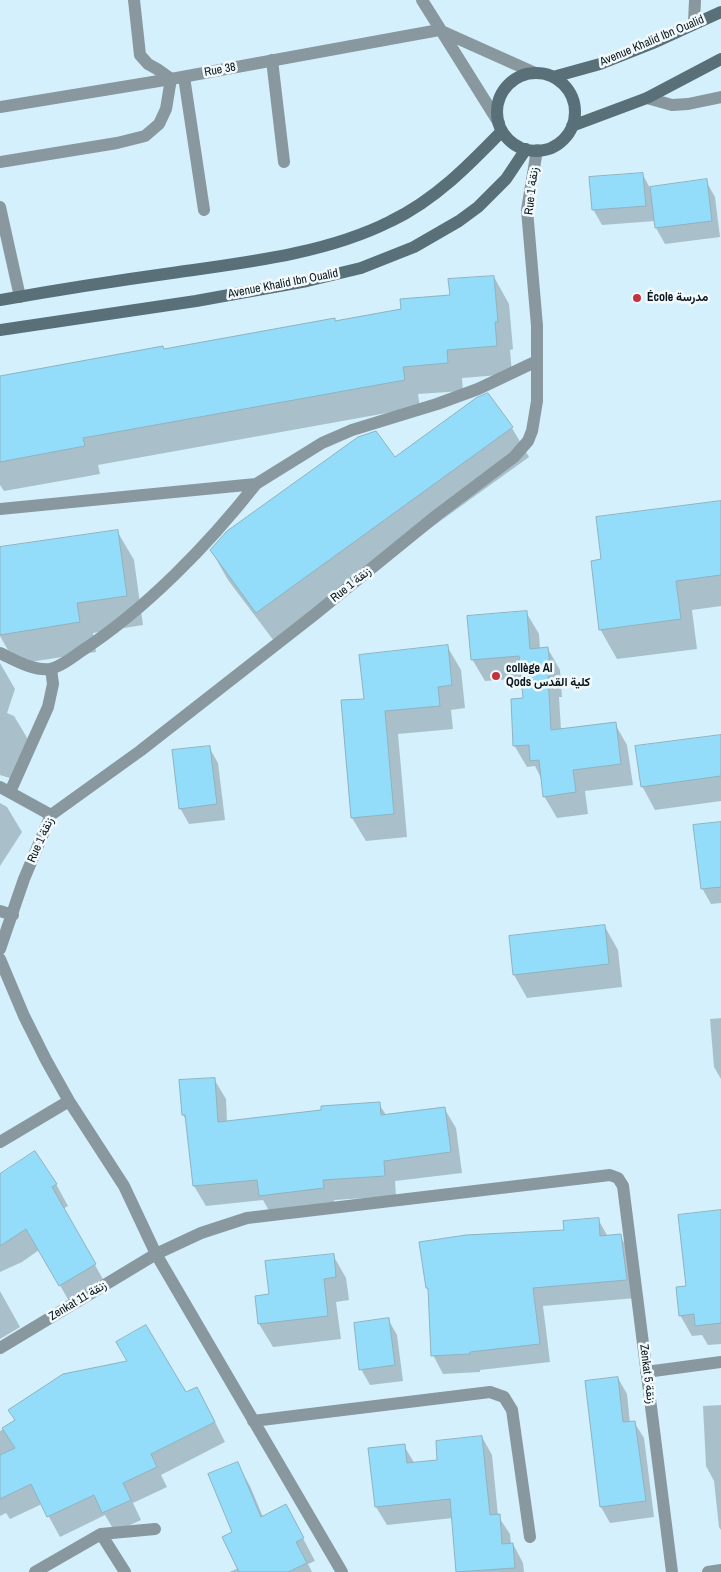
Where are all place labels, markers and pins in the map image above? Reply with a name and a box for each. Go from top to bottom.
place label: École مدرسة [647,291,708,305]
marker: École مدرسة [631,292,643,304]
place label: collège Al Qods كلية القدس [506,662,590,690]
marker: collège Al Qods كلية القدس [490,670,502,682]

